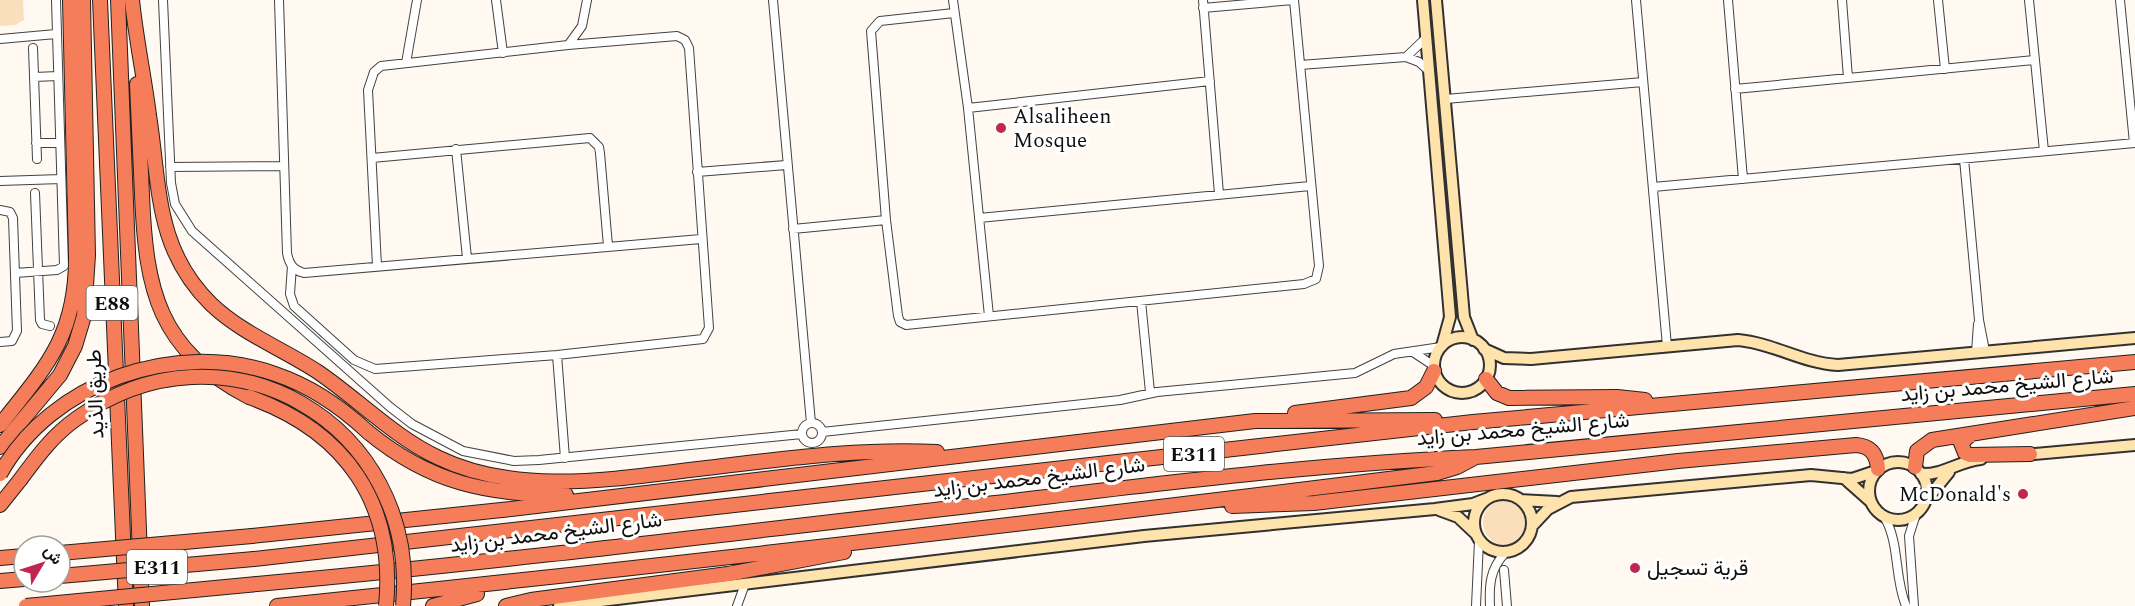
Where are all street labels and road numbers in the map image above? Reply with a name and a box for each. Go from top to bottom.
road number: E88 [86,286,138,320]
street label: طريق الذيد [78,349,114,439]
street label: شارع الشيخ محمد بن زايد [1899,361,2115,411]
street label: شارع الشيخ محمد بن زايد [1415,405,1631,455]
road number: E311 [1164,437,1224,471]
street label: شارع الشيخ محمد بن زايد [931,449,1147,507]
street label: شارع الشيخ محمد بن زايد [448,504,664,562]
road number: E311 [127,550,187,584]

